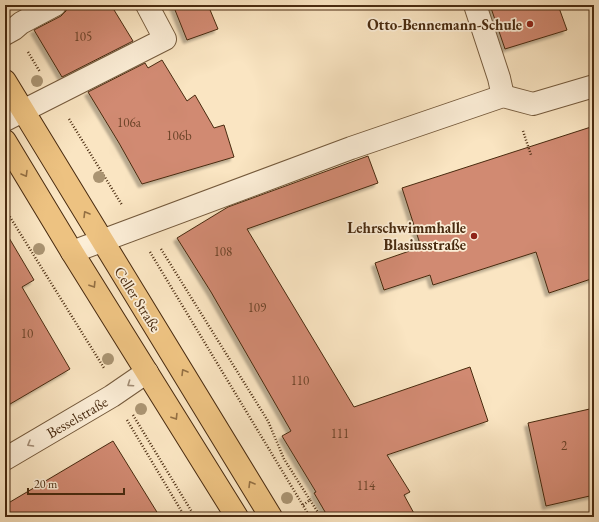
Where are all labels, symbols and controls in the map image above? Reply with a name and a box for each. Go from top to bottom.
place label: Otto-Bennemann-Schule [367,15,522,34]
marker: Otto-Bennemann-Schule [525,19,535,29]
house number: 105 [74,28,92,45]
house number: 106a [117,114,142,131]
house number: 106b [166,127,192,144]
one-way arrow [21,170,28,177]
one-way arrow [83,211,91,218]
place label: Lehrschwimmhalle Blasiusstraße [347,218,466,254]
marker: Lehrschwimmhalle Blasiusstraße [469,231,479,241]
house number: 108 [214,243,232,260]
street label: Celler Straße [110,263,166,335]
one-way arrow [88,281,96,288]
house number: 109 [248,299,267,316]
house number: 10 [21,325,33,342]
one-way arrow [181,369,189,376]
house number: 110 [291,372,309,389]
one-way arrow [127,379,134,387]
street label: Besselstraße [43,392,111,442]
one-way arrow [171,413,178,420]
house number: 111 [331,425,349,442]
house number: 2 [561,437,568,454]
one-way arrow [27,439,34,447]
scale bar [28,470,124,496]
text: 20 m [34,476,58,492]
house number: 114 [357,477,376,494]
one-way arrow [249,481,256,488]

